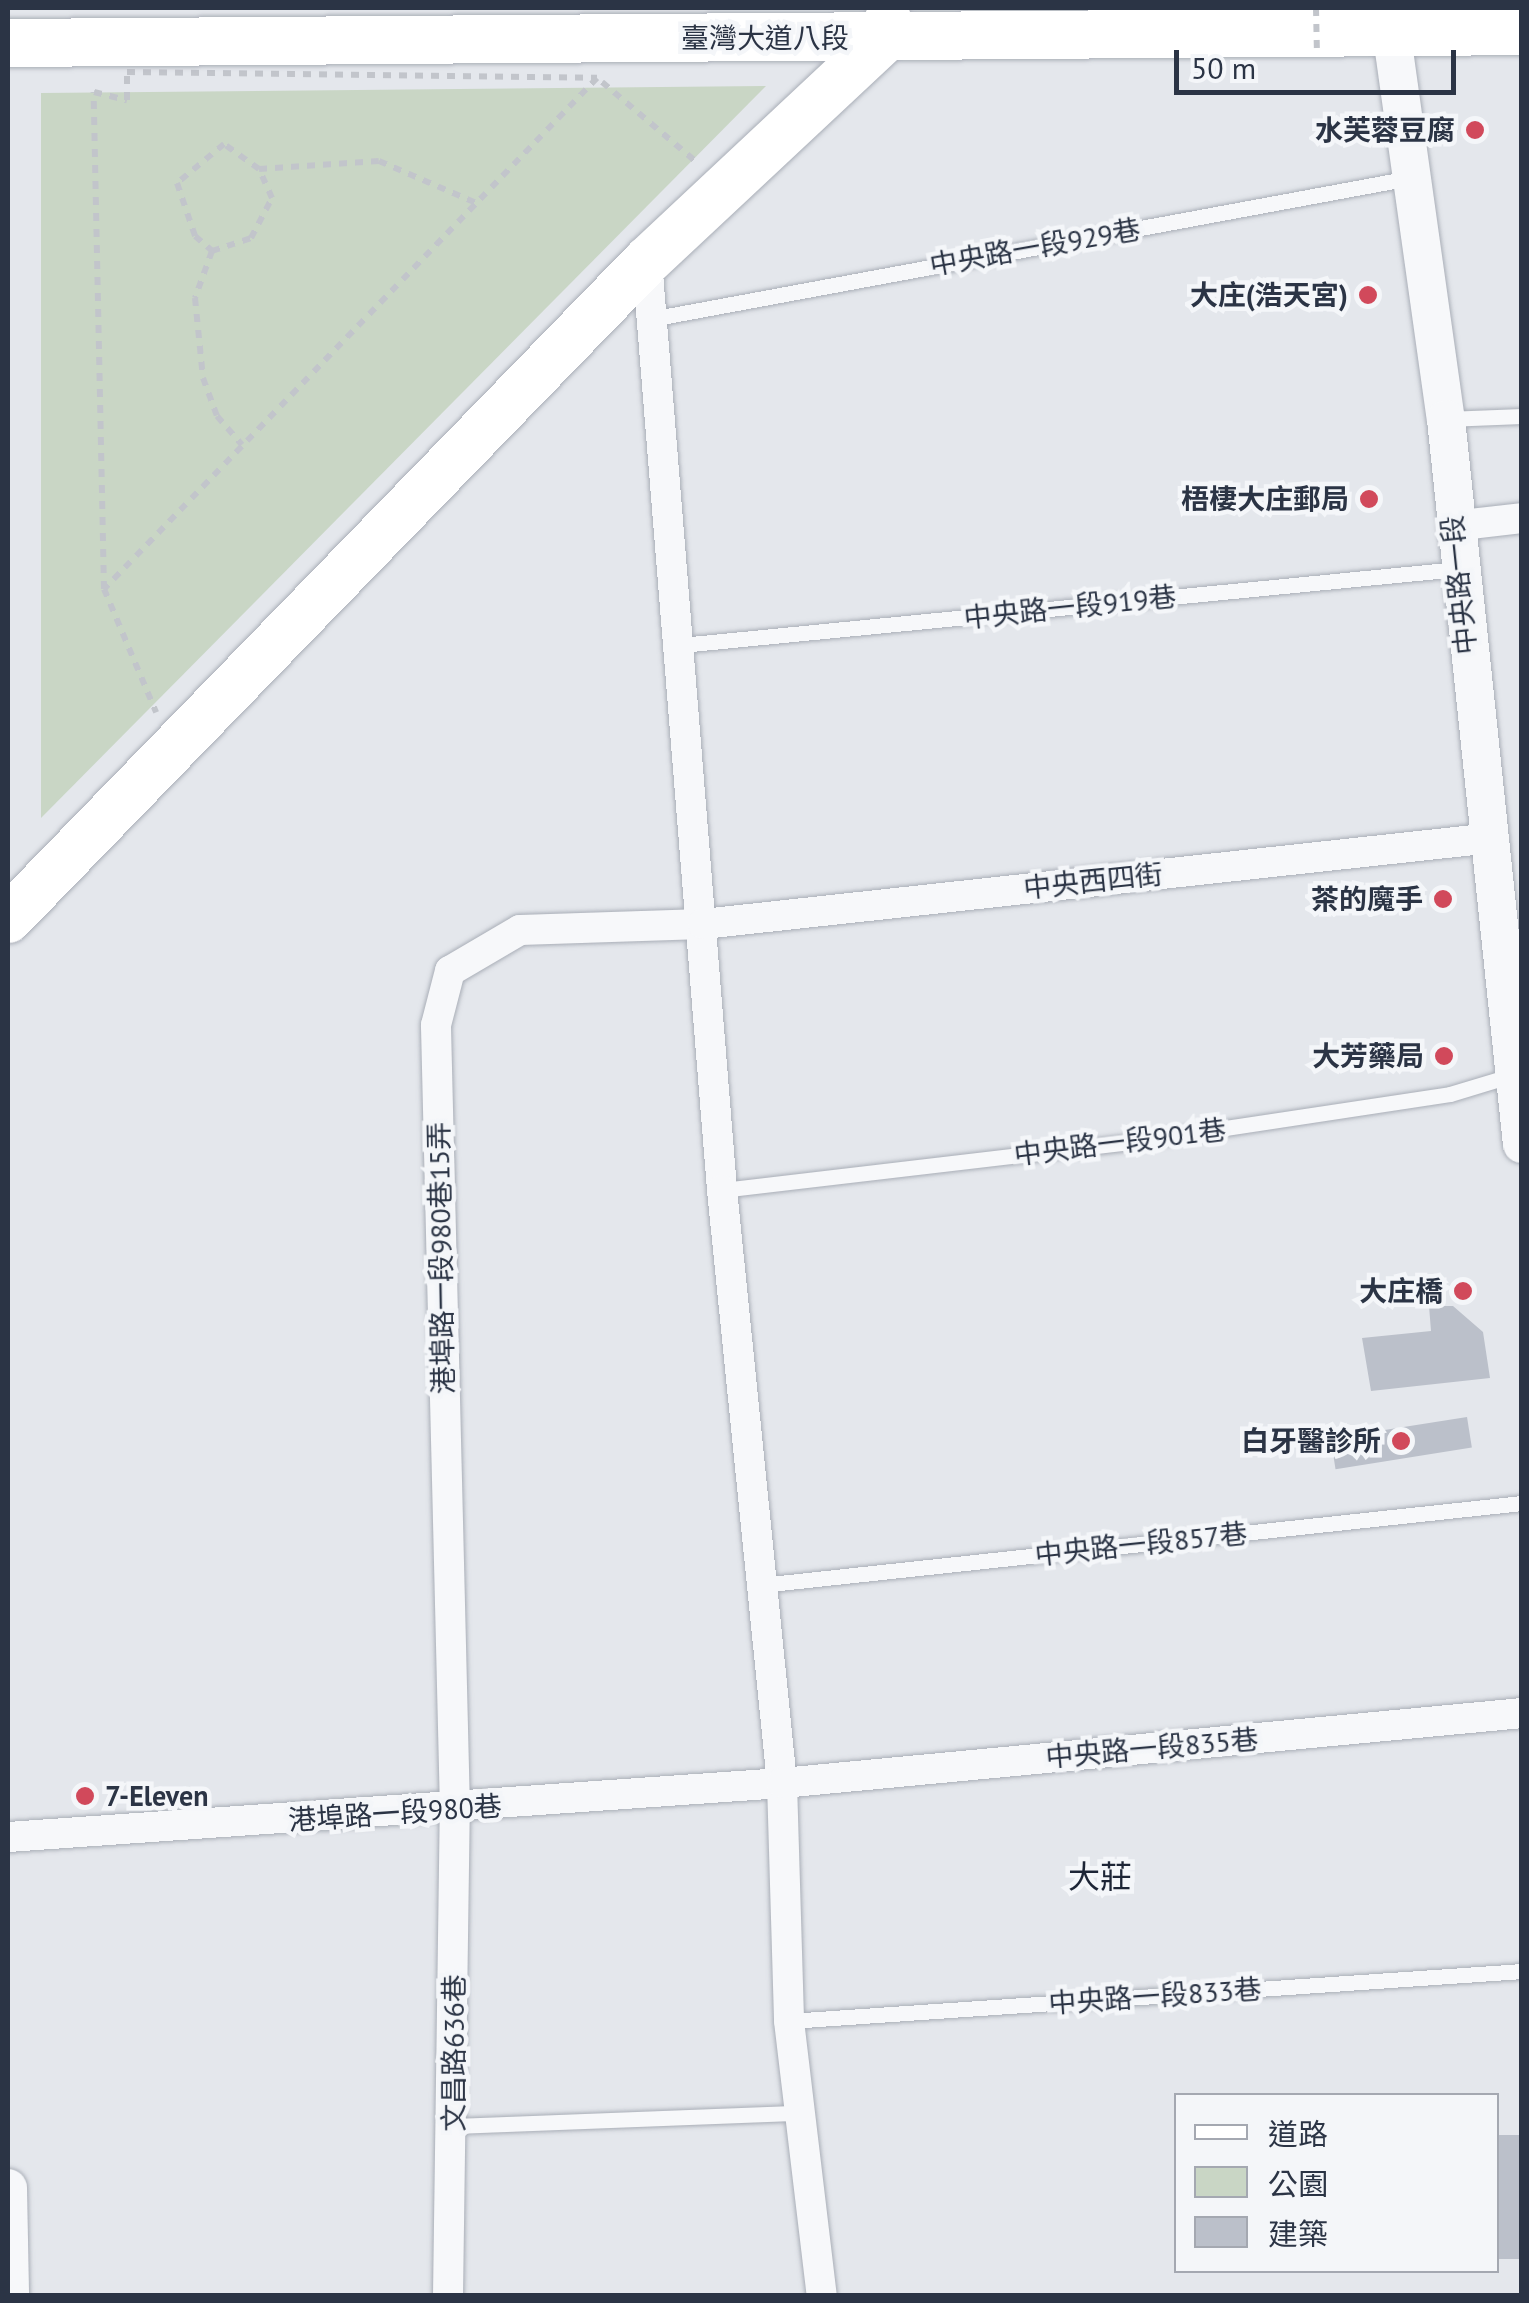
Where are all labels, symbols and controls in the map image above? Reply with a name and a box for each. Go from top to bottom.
street label: 臺灣大道八段 [681,21,849,55]
scale bar [1179,30,1462,92]
text: 50 m [1191,48,1256,87]
place label: 水芙蓉豆腐 [1315,113,1455,147]
marker: 水芙蓉豆腐 [1464,119,1486,141]
street label: 中央路一段929巷 [927,212,1143,282]
place label: 大庄(浩天宮) [1190,278,1348,312]
marker: 大庄(浩天宮) [1357,284,1379,306]
place label: 梧棲大庄郵局 [1181,482,1349,516]
marker: 梧棲大庄郵局 [1358,488,1380,510]
street label: 中央路一段 [1435,514,1483,656]
street label: 中央路一段919巷 [962,579,1178,635]
street label: 中央西四街 [1022,857,1164,905]
place label: 茶的魔手 [1311,882,1423,916]
marker: 茶的魔手 [1432,888,1454,910]
place label: 大芳藥局 [1312,1039,1424,1073]
marker: 大芳藥局 [1433,1045,1455,1067]
street label: 中央路一段901巷 [1012,1112,1228,1172]
street label: 港埠路一段980巷15弄 [422,1122,460,1394]
place label: 大庄橋 [1359,1274,1443,1308]
marker: 大庄橋 [1452,1280,1474,1302]
place label: 白牙醫診所 [1241,1424,1381,1458]
marker: 白牙醫診所 [1390,1430,1412,1452]
street label: 中央路一段857巷 [1033,1516,1249,1572]
street label: 中央路一段835巷 [1044,1722,1260,1774]
place label: 7-Eleven [105,1779,208,1813]
marker: 7-Eleven [74,1785,96,1807]
street label: 港埠路一段980巷 [287,1789,503,1837]
district label: 大莊 [1068,1857,1132,1895]
street label: 中央路一段833巷 [1047,1972,1263,2020]
street label: 文昌路636巷 [437,1974,471,2132]
legend [1174,2093,1499,2273]
text: 道路 [1268,2114,1328,2153]
text: 公園 [1268,2164,1328,2203]
text: 建築 [1268,2214,1328,2253]

